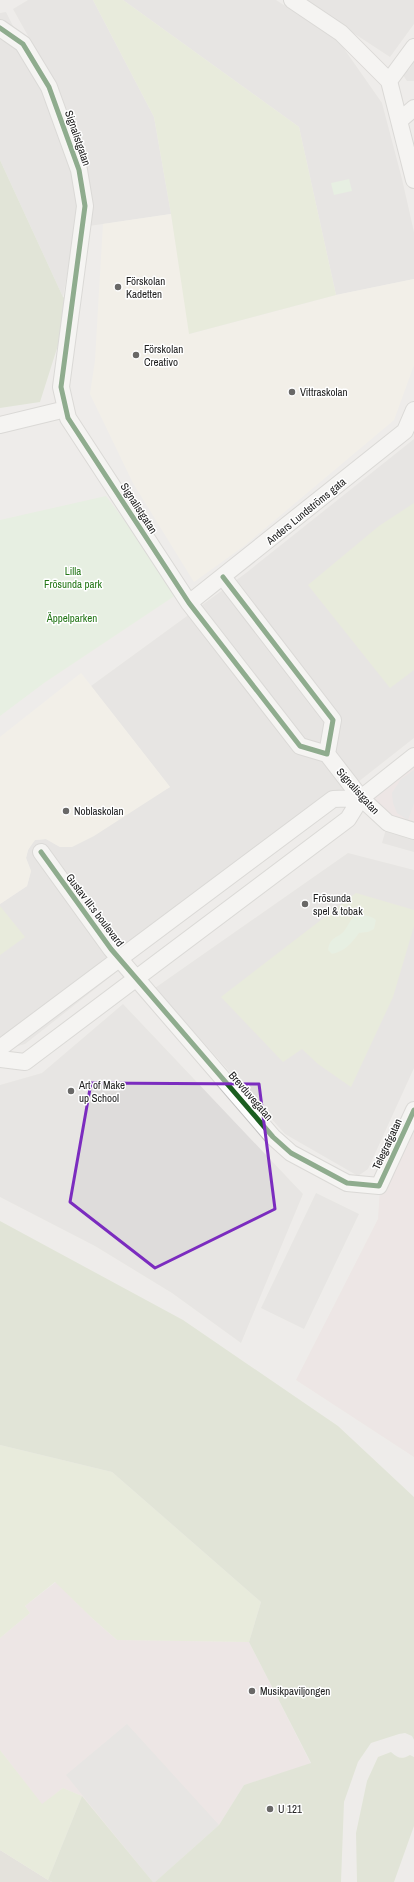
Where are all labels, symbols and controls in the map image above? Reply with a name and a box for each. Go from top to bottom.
street label: Signalistgatan [62,108,94,168]
place label: Förskolan Kadetten [126,274,165,301]
marker: Förskolan Kadetten [113,282,123,292]
place label: Förskolan Creativo [144,342,183,369]
marker: Förskolan Creativo [131,350,141,360]
place label: Vittraskolan [300,385,347,399]
marker: Vittraskolan [287,387,297,397]
street label: Anders Lundströms gata [263,475,349,548]
street label: Signalistgatan [117,480,161,536]
park label: Lilla Frösunda park [44,564,103,591]
park label: Äppelparken [46,611,97,625]
street label: Signalistgatan [333,765,383,817]
place label: Noblaskolan [74,804,124,818]
marker: Noblaskolan [61,806,71,816]
street label: Gustav III:s boulevard [63,871,127,949]
place label: Frösunda spel & tobak [313,891,363,918]
marker: Frösunda spel & tobak [300,899,310,909]
street label: Brevduvegatan [226,1069,276,1123]
place label: Art of Make up School [78,1078,125,1105]
marker: Art of Make up School [66,1086,76,1096]
street label: Telegrafgatan [369,1116,405,1172]
place label: Musikpaviljongen [260,1684,330,1698]
marker: Musikpaviljongen [247,1686,257,1696]
place label: U 121 [278,1802,302,1816]
marker: U 121 [265,1804,275,1814]

